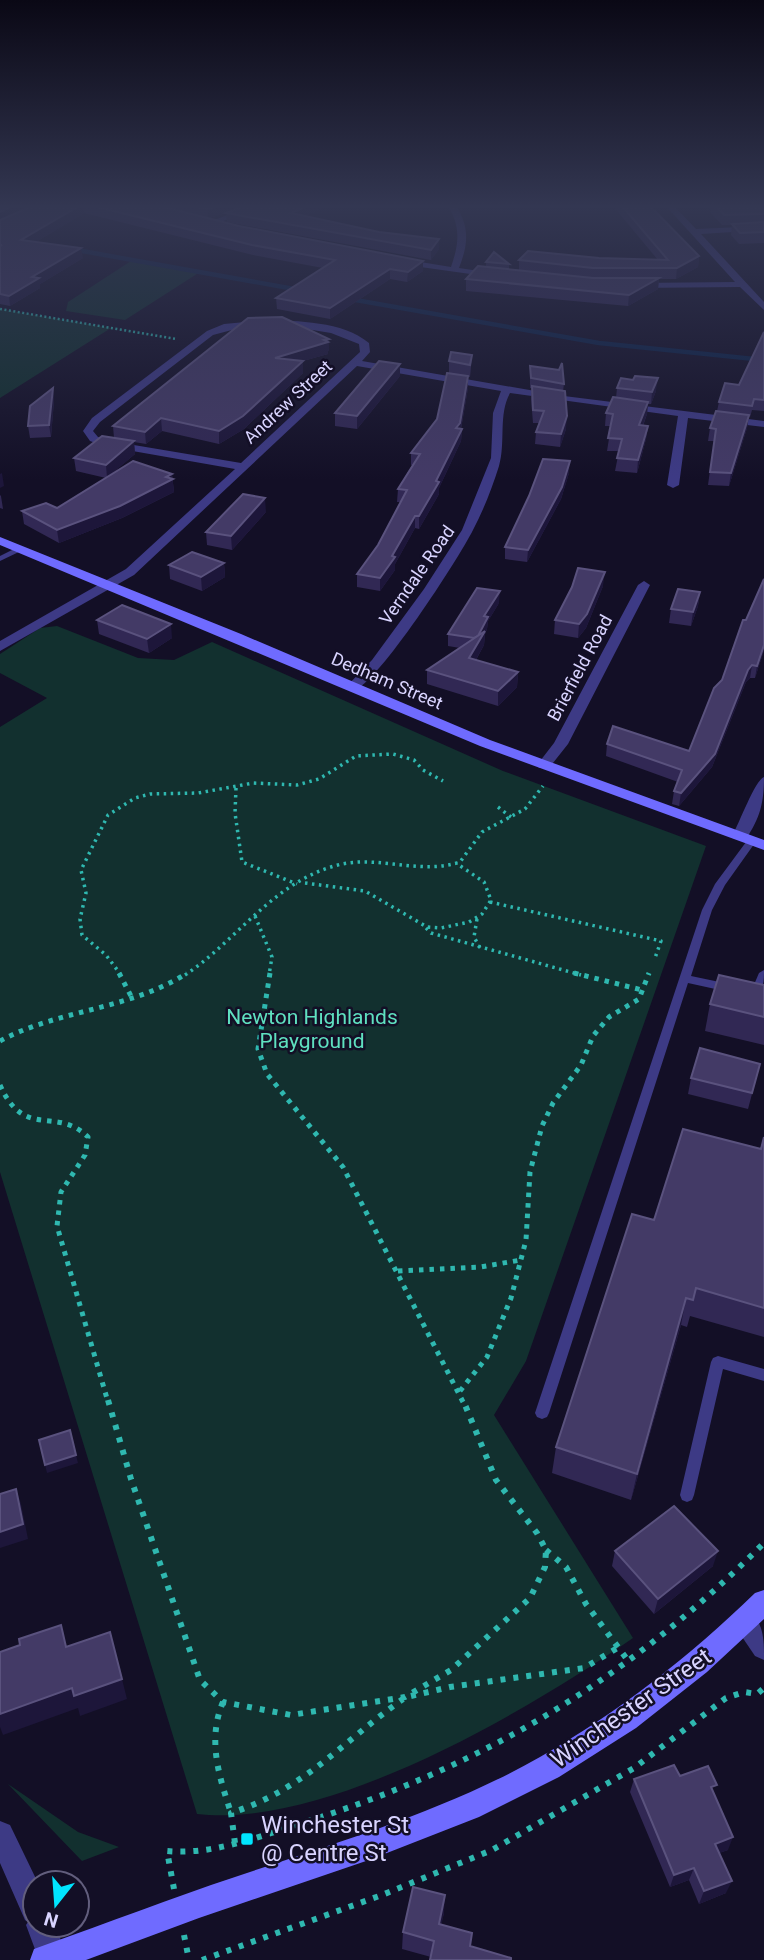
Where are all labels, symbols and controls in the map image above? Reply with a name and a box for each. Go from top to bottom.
street label: Andrew Street [239,355,336,448]
street label: Verndale Road [375,521,459,628]
street label: Brierfield Road [543,611,616,724]
street label: Dedham Street [328,648,446,713]
park label: Newton Highlands Playground [226,1005,398,1053]
street label: Winchester Street [545,1642,717,1774]
place label: Winchester St @ Centre St [261,1811,409,1867]
marker: Winchester St @ Centre St [239,1831,255,1847]
north arrow [21,1869,91,1939]
text: N [41,1907,61,1933]

